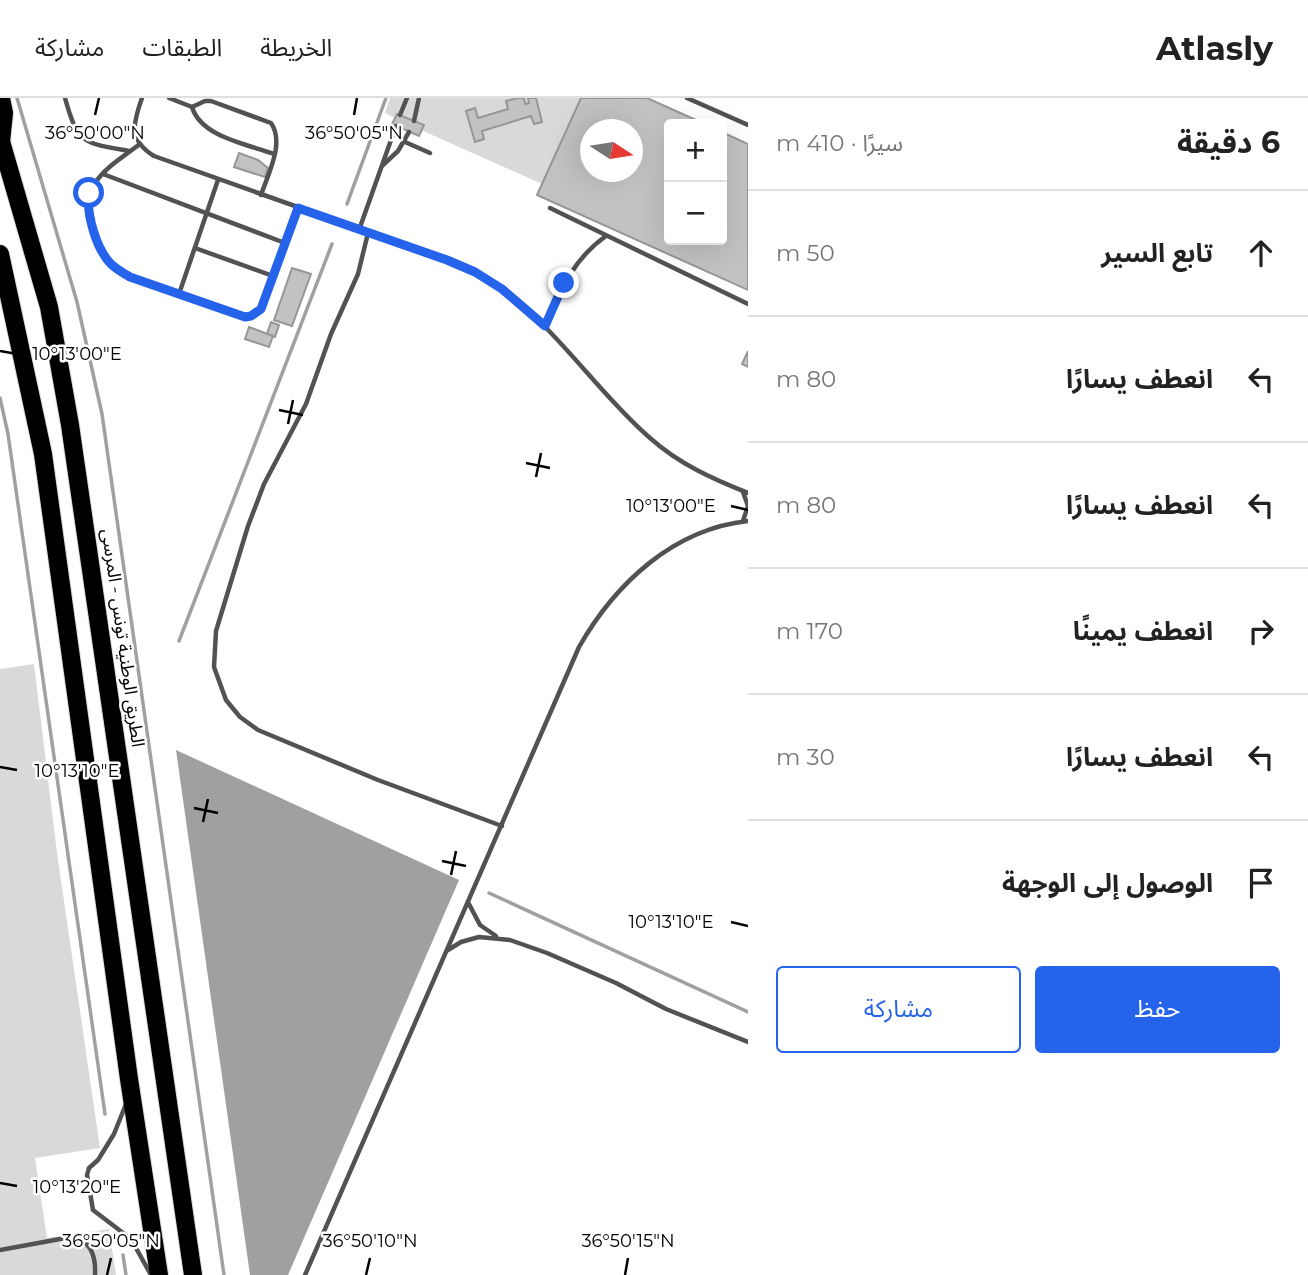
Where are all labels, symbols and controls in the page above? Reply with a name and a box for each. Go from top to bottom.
text: Atlasly [1156,28,1273,68]
text: مشاركة [35,33,104,62]
text: الطبقات [142,33,222,62]
text: الخريطة [260,33,332,62]
north arrow [580,119,643,182]
map controls [664,119,727,245]
button: + [664,119,727,182]
text: 36°50'00"N [45,122,145,144]
text: 36°50'05"N [305,122,403,144]
text: 6 دقيقة [1177,124,1280,161]
text: سيرًا · 410 m [776,129,903,157]
route start [73,177,104,208]
button: − [664,182,727,245]
icon: ahead [1242,234,1280,272]
text: تابع السير [1101,237,1213,269]
text: 50 m [776,239,835,267]
route end [548,267,579,298]
text: 10°13'00"E [32,343,122,365]
icon: left [1242,360,1280,398]
text: انعطف يسارًا [1066,363,1213,395]
text: 80 m [776,365,836,393]
icon: left [1242,486,1280,524]
text: انعطف يسارًا [1066,489,1213,521]
text: 80 m [776,491,836,519]
text: 10°13'00"E [626,495,716,517]
street label: الطريق الوطنية تونس - المرسى [97,527,149,749]
icon: right [1242,612,1280,650]
text: انعطف يمينًا [1073,615,1213,647]
text: 170 m [776,617,843,645]
icon: left [1242,738,1280,776]
text: انعطف يسارًا [1066,741,1213,773]
text: 30 m [776,743,835,771]
text: 10°13'10"E [34,760,120,782]
icon: arrive [1242,864,1280,902]
text: الوصول إلى الوجهة [1002,867,1213,899]
text: 10°13'10"E [628,911,714,933]
button: مشاركة [776,966,1021,1053]
button: حفظ [1035,966,1280,1053]
text: 10°13'20"E [33,1176,121,1198]
text: 36°50'05"N [62,1230,160,1252]
text: 36°50'10"N [322,1230,418,1252]
text: 36°50'15"N [581,1230,675,1252]

